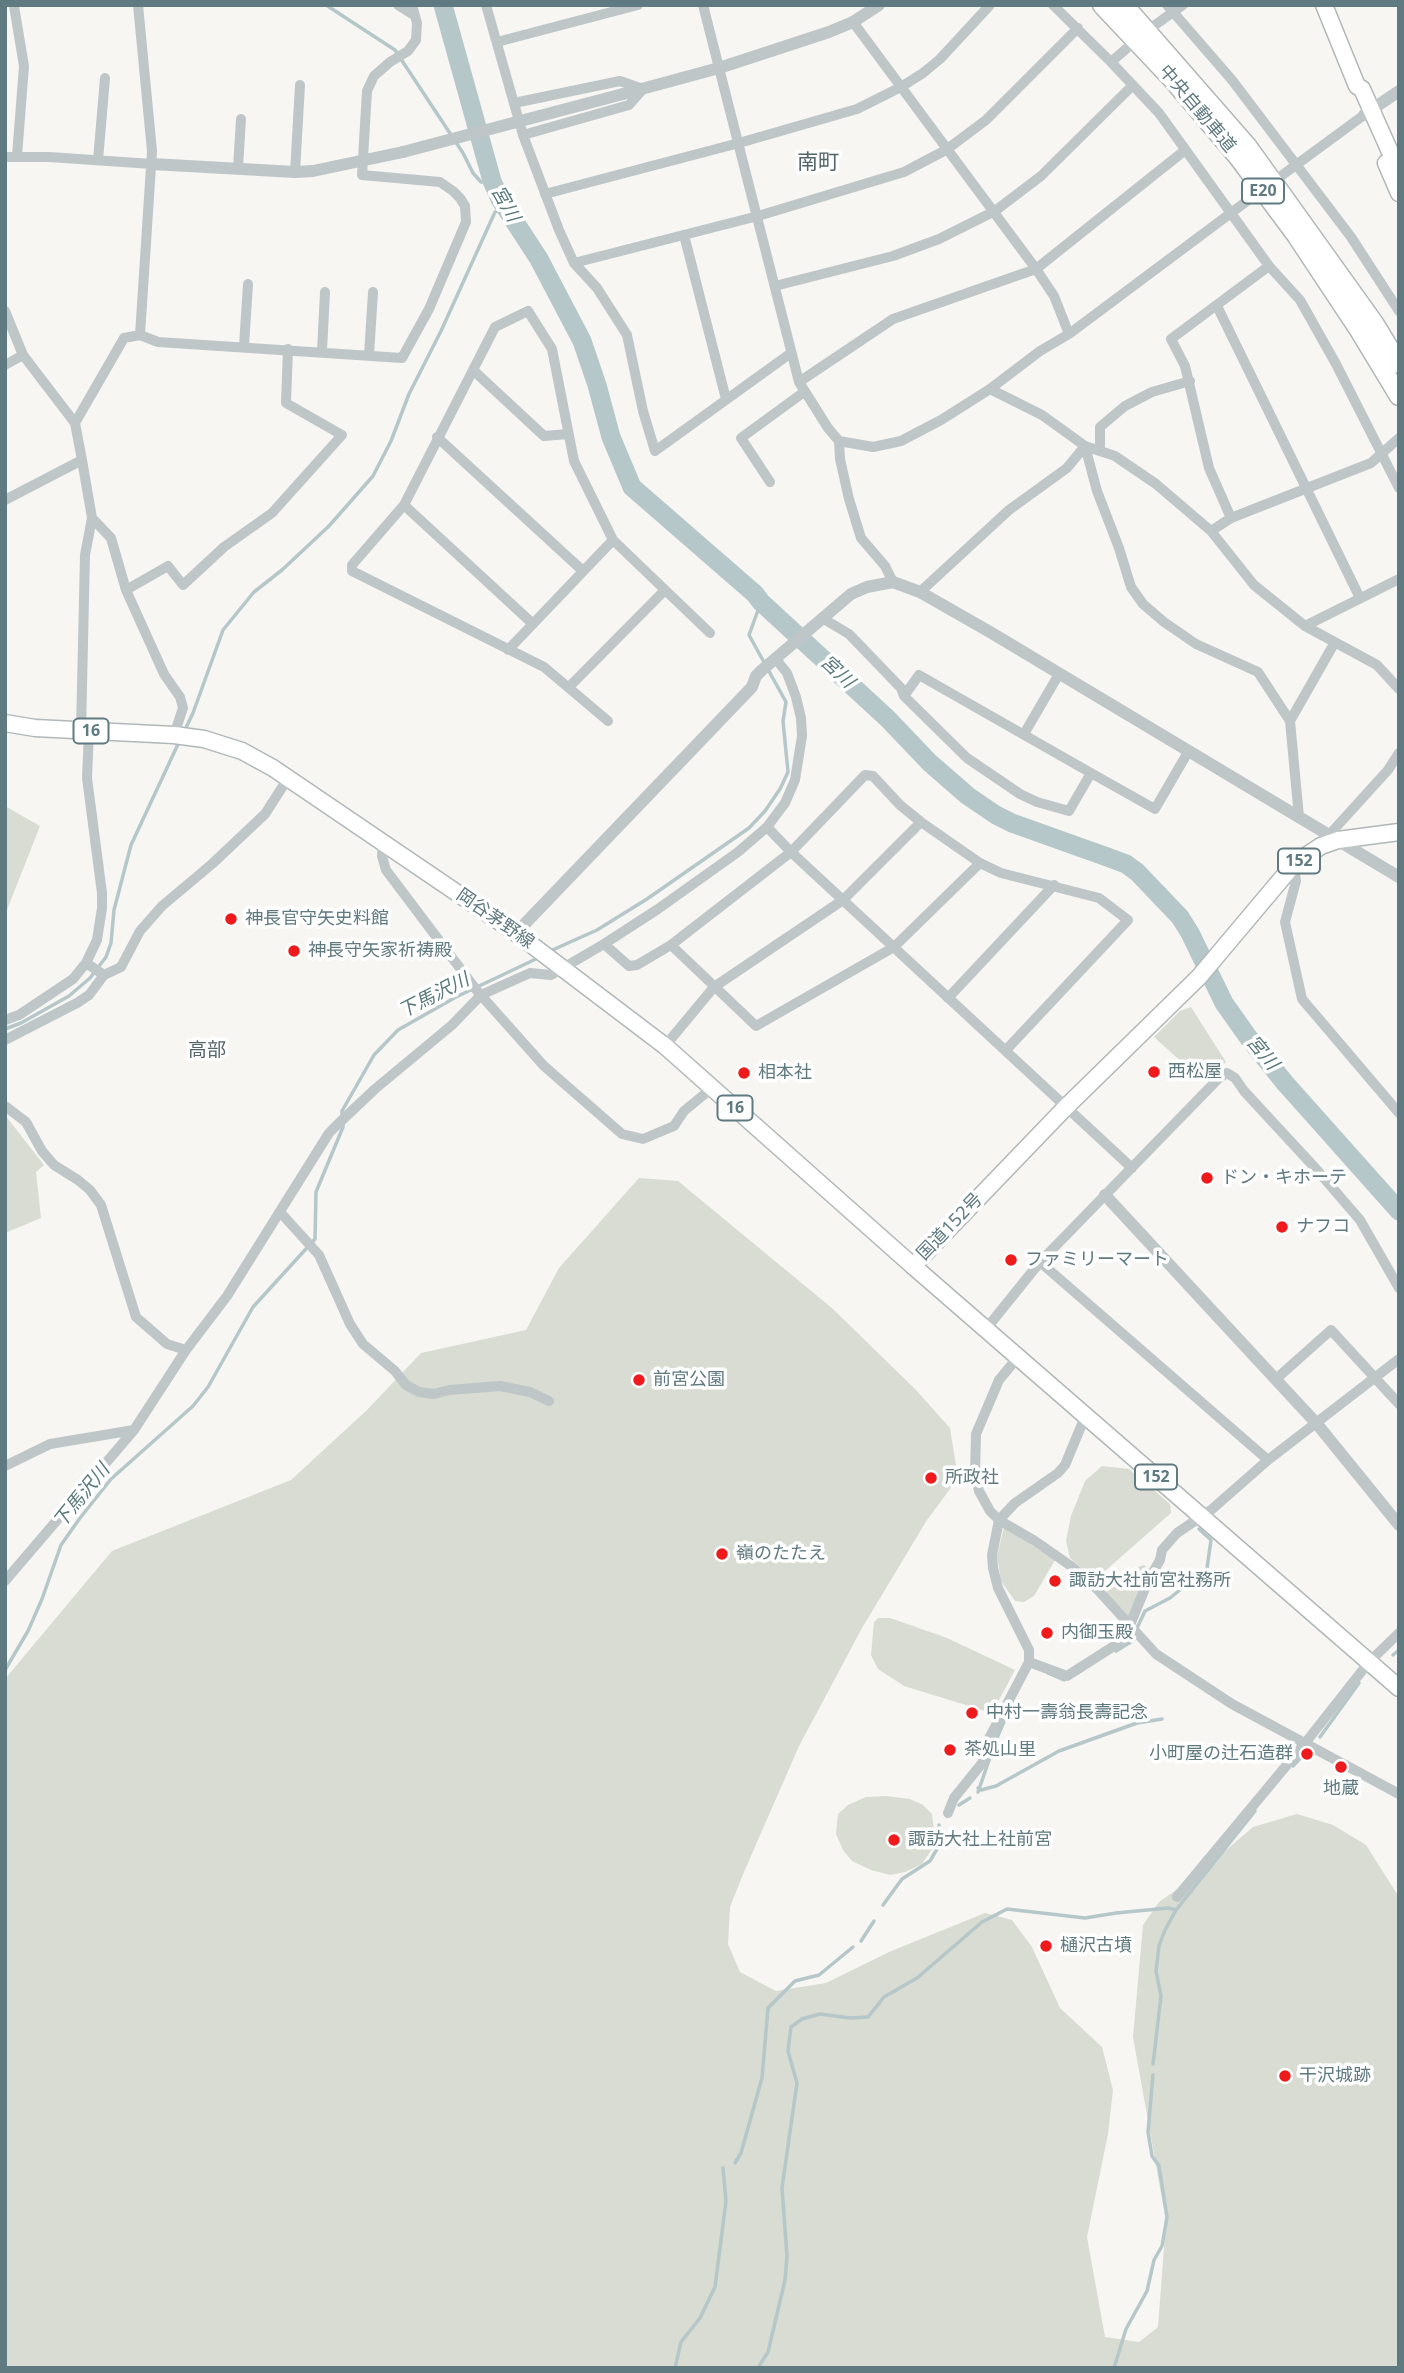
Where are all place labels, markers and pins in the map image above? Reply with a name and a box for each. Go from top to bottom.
place label: 神長官守矢史料館 [245,908,389,930]
marker: 神長官守矢史料館 [223,911,239,927]
place label: 神長守矢家祈祷殿 [308,940,452,962]
marker: 神長守矢家祈祷殿 [286,943,302,959]
place label: 西松屋 [1168,1061,1222,1083]
place label: 相本社 [758,1062,812,1084]
marker: 西松屋 [1146,1064,1162,1080]
marker: 相本社 [736,1065,752,1081]
place label: ドン・キホーテ [1221,1167,1347,1189]
marker: ドン・キホーテ [1199,1170,1215,1186]
place label: ナフコ [1296,1216,1350,1238]
marker: ナフコ [1274,1219,1290,1235]
place label: ファミリーマート [1025,1249,1169,1271]
marker: ファミリーマート [1003,1252,1019,1268]
place label: 前宮公園 [653,1369,725,1391]
marker: 前宮公園 [631,1372,647,1388]
place label: 所政社 [945,1467,999,1489]
marker: 所政社 [923,1470,939,1486]
place label: 嶺のたたえ [736,1543,826,1565]
marker: 嶺のたたえ [714,1546,730,1562]
place label: 諏訪大社前宮社務所 [1069,1570,1231,1592]
marker: 諏訪大社前宮社務所 [1047,1573,1063,1589]
place label: 内御玉殿 [1061,1622,1133,1644]
marker: 内御玉殿 [1039,1625,1055,1641]
place label: 中村一壽翁長壽記念 [986,1702,1148,1724]
marker: 中村一壽翁長壽記念 [964,1705,980,1721]
place label: 茶処山里 [964,1739,1036,1761]
marker: 茶処山里 [942,1742,958,1758]
place label: 小町屋の辻石造群 [1149,1743,1293,1765]
marker: 小町屋の辻石造群 [1299,1746,1315,1762]
marker: 地蔵 [1333,1759,1349,1775]
place label: 地蔵 [1323,1778,1359,1800]
place label: 諏訪大社上社前宮 [908,1829,1052,1851]
marker: 諏訪大社上社前宮 [886,1832,902,1848]
place label: 樋沢古墳 [1060,1935,1132,1957]
marker: 樋沢古墳 [1038,1938,1054,1954]
place label: 干沢城跡 [1299,2065,1371,2087]
marker: 干沢城跡 [1277,2068,1293,2084]

